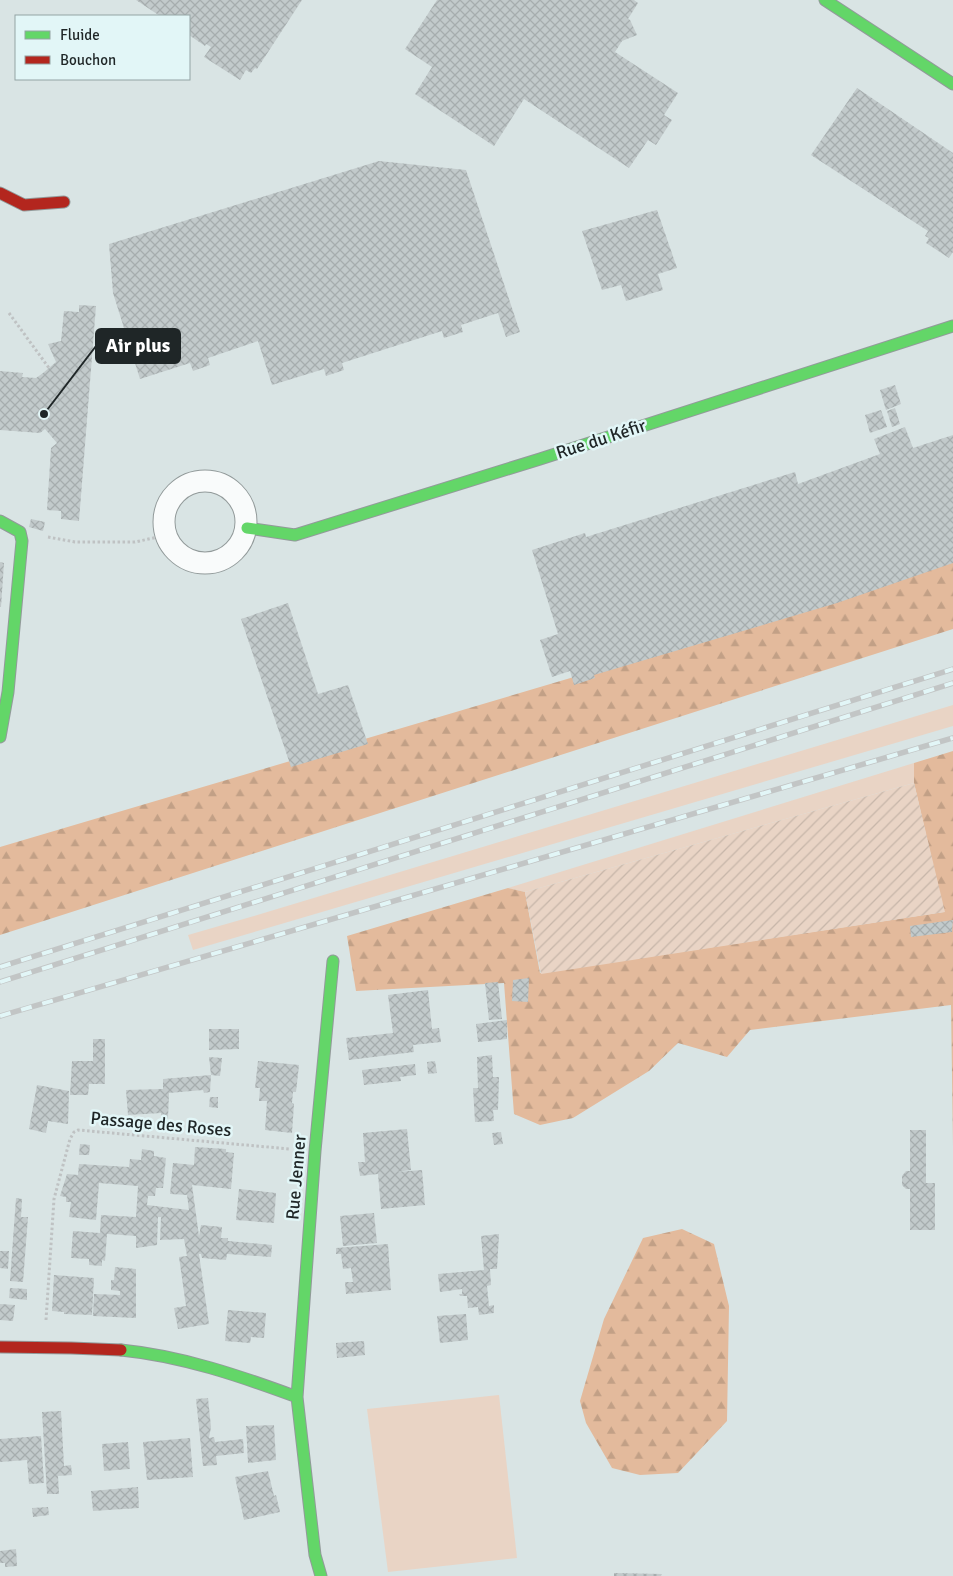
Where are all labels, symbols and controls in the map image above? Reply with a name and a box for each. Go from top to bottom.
legend [15,15,190,80]
text: Fluide [60,26,100,44]
text: Bouchon [60,51,116,69]
callout: Air plus [96,329,180,363]
text: Air plus [106,334,170,358]
street label: Rue du Kéfir [553,414,649,464]
street label: Passage des Roses [90,1107,232,1141]
street label: Rue Jenner [281,1133,311,1221]

